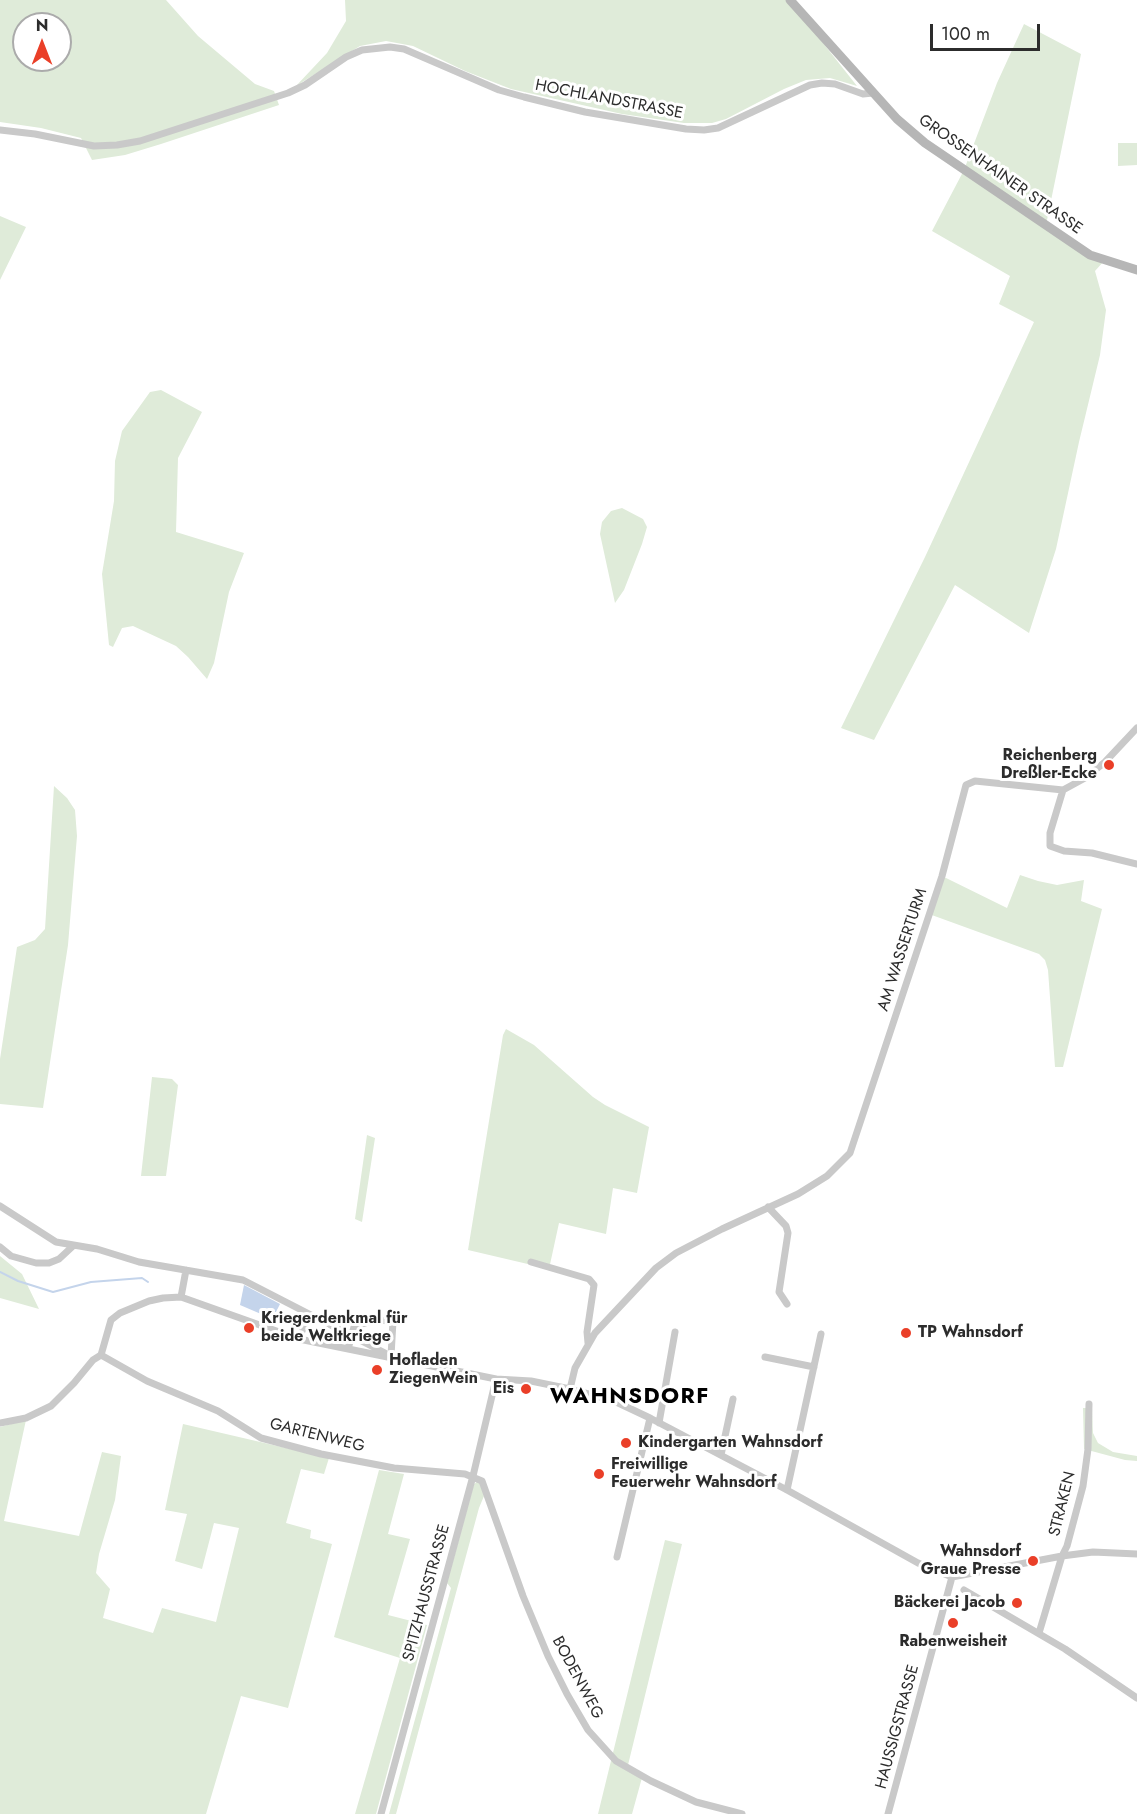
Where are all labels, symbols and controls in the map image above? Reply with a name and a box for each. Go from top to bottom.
north arrow [12,12,72,72]
scale bar [933,12,1042,50]
text: N [36,14,48,37]
text: 100 m [941,21,990,47]
street label: HOCHLANDSTRASSE [534,76,684,124]
street label: GROSSENHAINER STRASSE [914,111,1086,239]
place label: Reichenberg Dreßler-Ecke [1001,746,1097,784]
marker: Reichenberg Dreßler-Ecke [1102,758,1116,772]
street label: AM WASSERTURM [874,886,932,1014]
place label: Kriegerdenkmal für beide Weltkriege [261,1309,407,1347]
marker: Kriegerdenkmal für beide Weltkriege [242,1321,256,1335]
place label: TP Wahnsdorf [918,1323,1023,1343]
marker: TP Wahnsdorf [899,1326,913,1340]
place label: Hofladen ZiegenWein [389,1351,478,1389]
marker: Hofladen ZiegenWein [370,1363,384,1377]
place label: Eis [493,1379,514,1399]
marker: Eis [519,1382,533,1396]
district label: WAHNSDORF [550,1385,710,1411]
street label: GARTENWEG [268,1415,366,1457]
place label: Kindergarten Wahnsdorf [638,1433,822,1453]
marker: Kindergarten Wahnsdorf [619,1436,633,1450]
place label: Freiwillige Feuerwehr Wahnsdorf [611,1455,777,1493]
marker: Freiwillige Feuerwehr Wahnsdorf [592,1467,606,1481]
street label: STRAKEN [1046,1470,1080,1538]
street label: SPITZHAUSSTRASSE [399,1522,455,1664]
place label: Wahnsdorf Graue Presse [921,1542,1021,1580]
marker: Wahnsdorf Graue Presse [1026,1554,1040,1568]
place label: Bäckerei Jacob [894,1593,1005,1613]
marker: Bäckerei Jacob [1010,1596,1024,1610]
marker: Rabenweisheit [946,1616,960,1630]
place label: Rabenweisheit [899,1632,1007,1652]
street label: BODENWEG [547,1633,607,1723]
street label: HAUSSIGSTRASSE [872,1663,924,1791]

